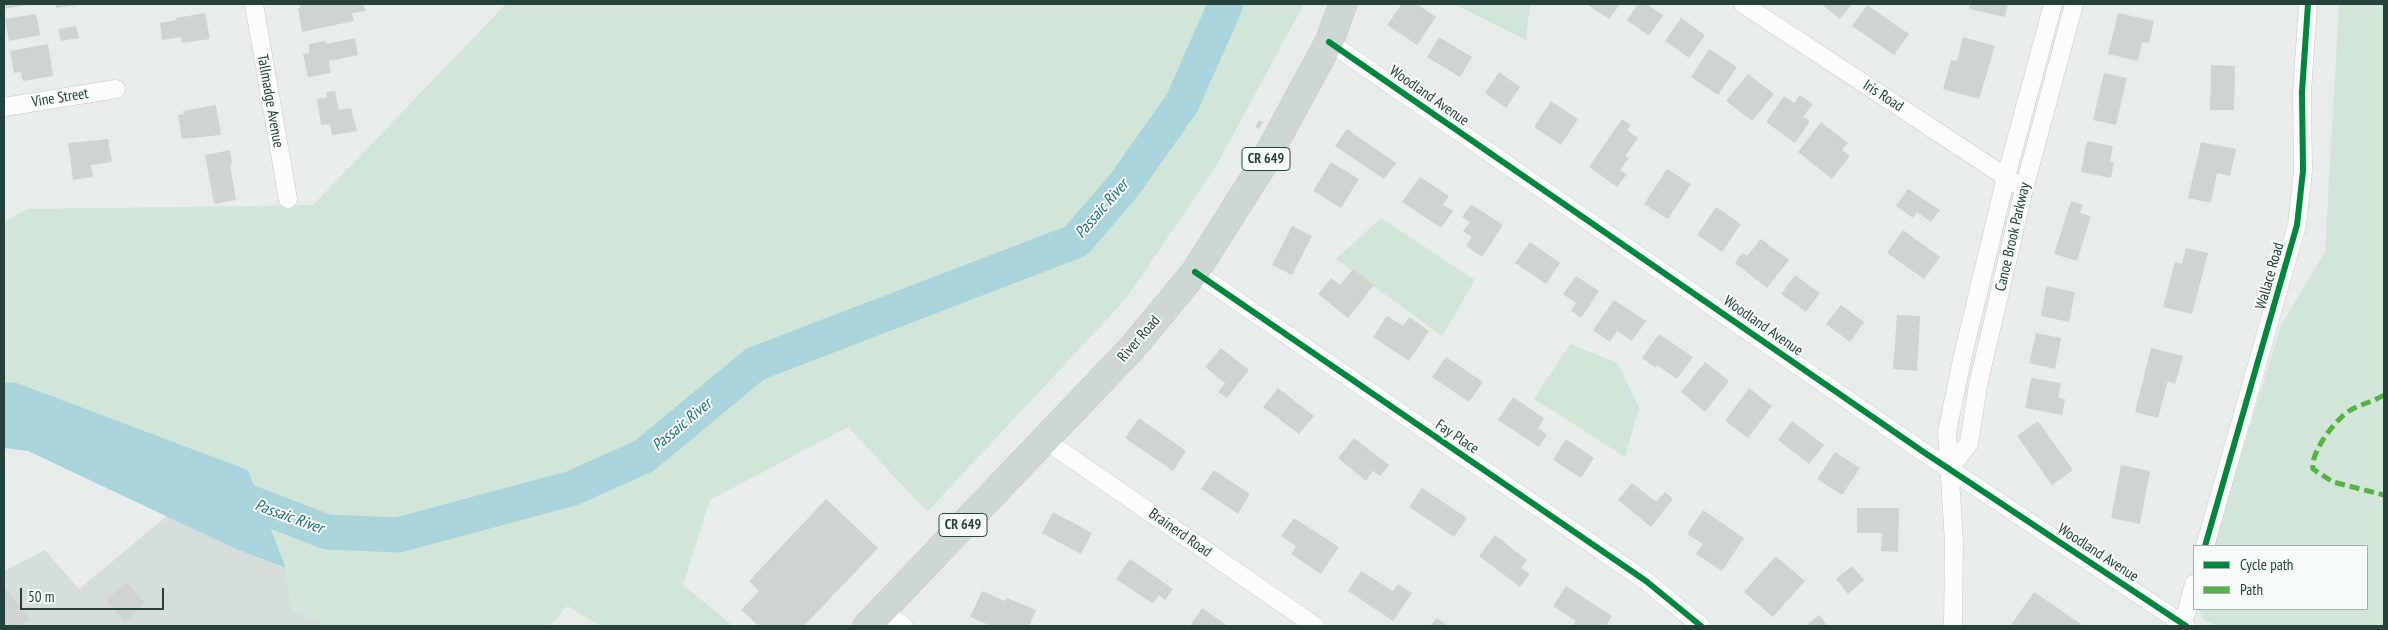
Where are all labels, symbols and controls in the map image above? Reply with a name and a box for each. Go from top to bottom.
street label: Tallmadge Avenue [253,53,287,149]
street label: Woodland Avenue [1386,62,1472,130]
street label: Iris Road [1859,76,1907,116]
street label: Vine Street [30,85,90,111]
road number: CR 649 [1242,148,1290,170]
water label: Passaic River [1071,176,1133,242]
street label: Canoe Brook Parkway [1992,181,2034,293]
street label: Wallace Road [2252,241,2288,311]
street label: Woodland Avenue [1720,292,1806,360]
street label: River Road [1114,312,1164,366]
water label: Passaic River [649,395,715,455]
street label: Fay Place [1432,416,1482,458]
water label: Passaic River [252,496,326,538]
street label: Brainerd Road [1145,505,1215,561]
road number: CR 649 [939,514,987,536]
street label: Woodland Avenue [2054,520,2142,586]
legend [2193,545,2368,610]
text: Cycle path [2240,555,2293,574]
scale bar [22,578,166,610]
text: Path [2240,580,2263,599]
text: 50 m [28,587,54,606]

